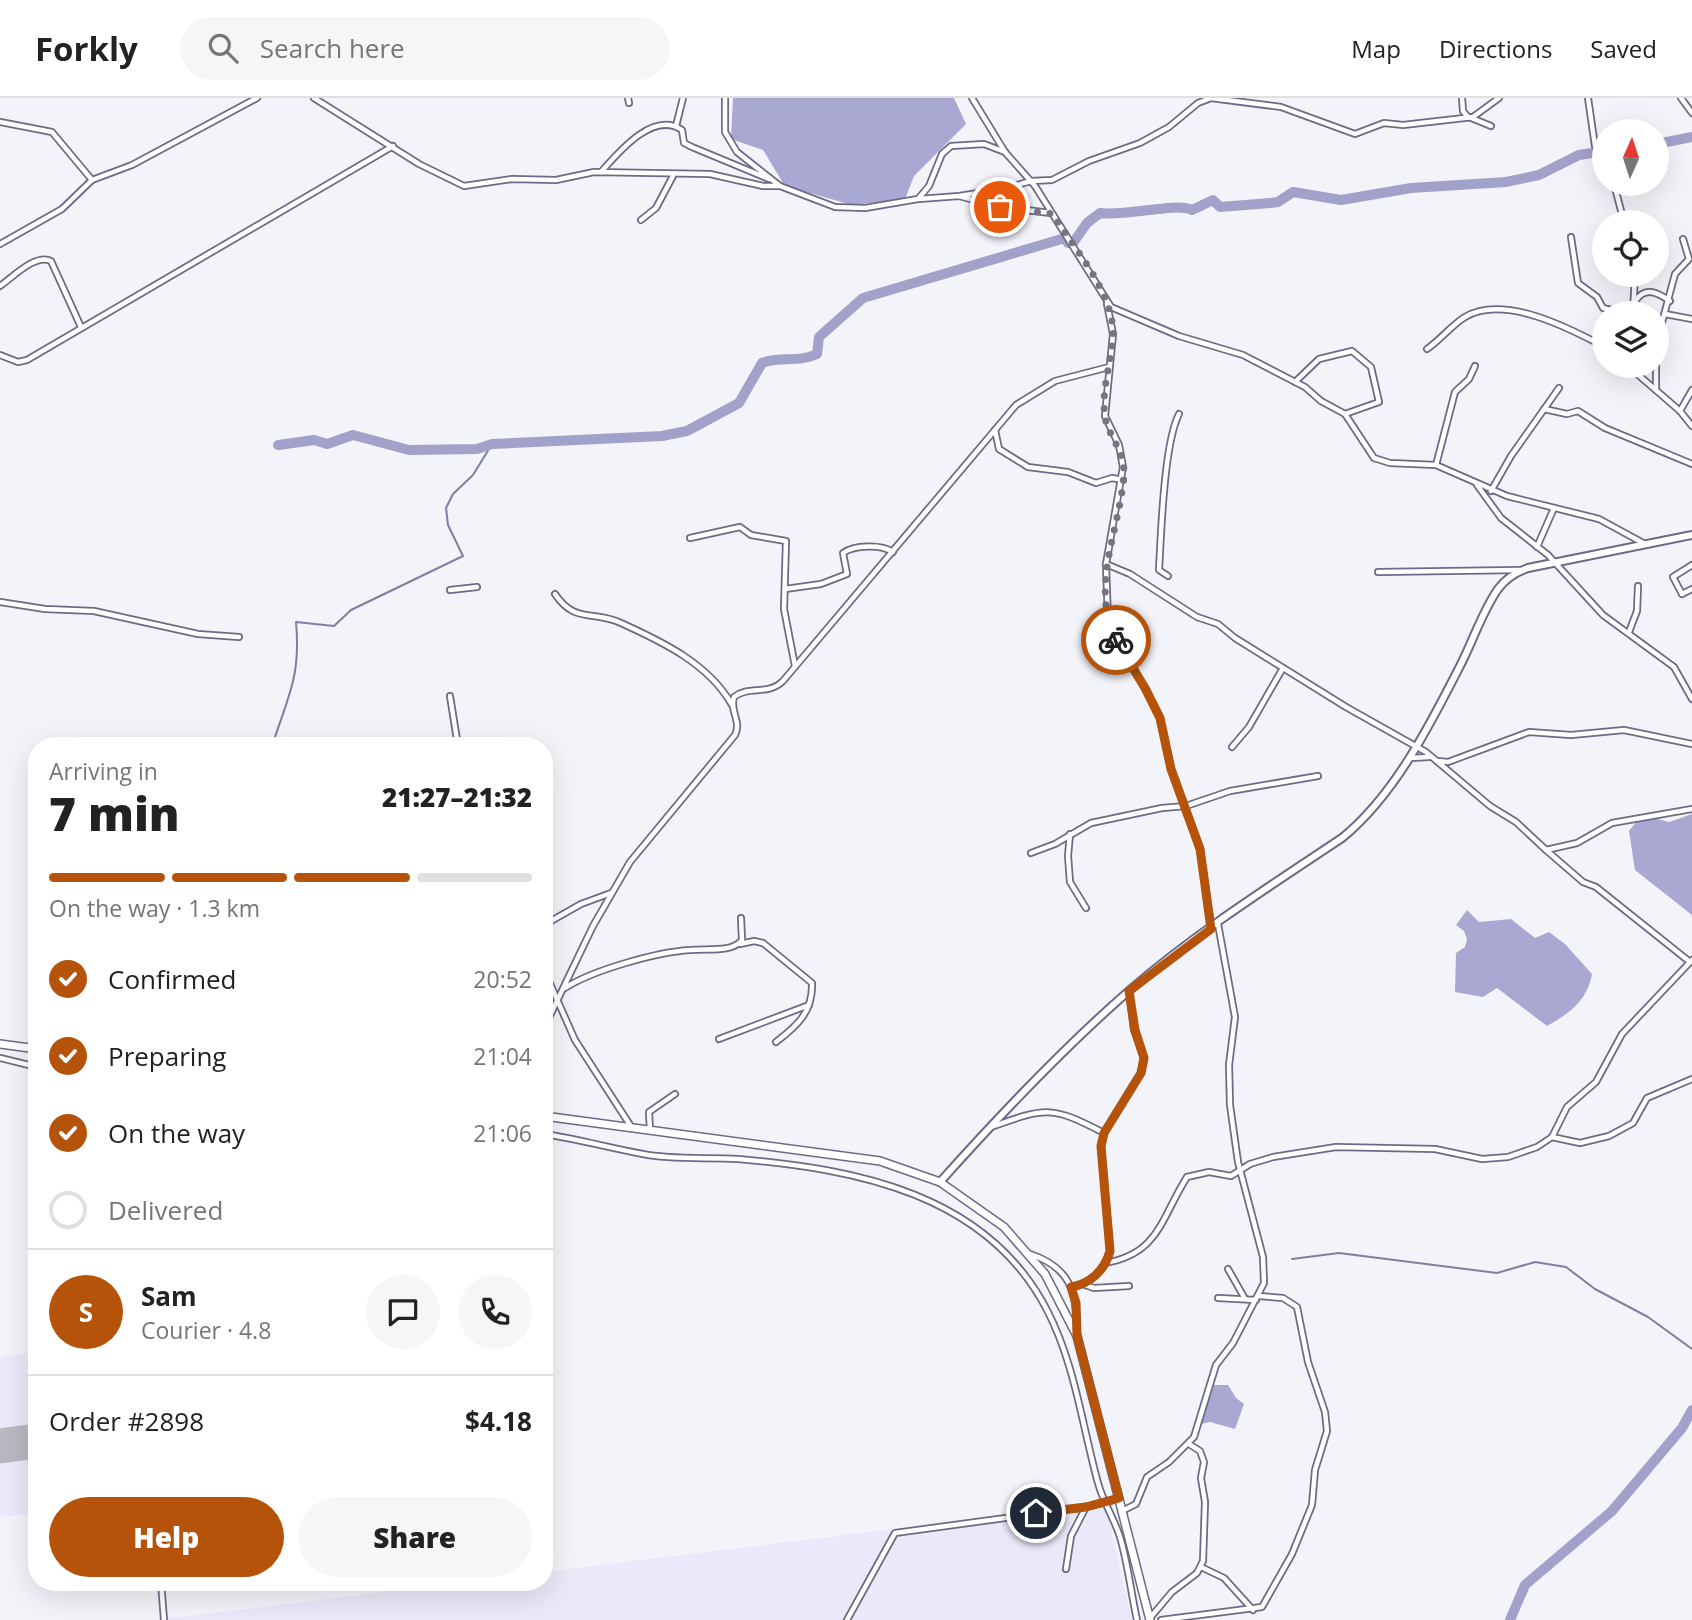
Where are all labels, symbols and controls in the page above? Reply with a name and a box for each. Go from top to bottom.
search box [180,17,670,80]
text: Forkly [35,26,138,71]
icon: search [204,29,242,67]
text: Search here [260,30,405,66]
text: Map [1351,32,1401,65]
text: Directions [1439,32,1552,65]
text: Saved [1590,32,1657,65]
north arrow [1592,119,1670,196]
map controls [1592,119,1669,378]
pin [970,177,1030,237]
icon: bag [981,188,1019,226]
button: locate [1592,210,1669,287]
button: layers [1592,301,1669,378]
courier [1081,605,1151,675]
icon: bike [1097,621,1135,659]
text: Arriving in [49,755,158,787]
text: 21:27–21:32 [382,779,532,815]
text: 7 min [49,782,180,844]
text: On the way · 1.3 km [49,892,260,924]
icon: check [49,960,87,998]
text: Confirmed [108,961,236,997]
text: 20:52 [473,963,532,995]
icon: check [49,1037,87,1075]
text: Preparing [108,1038,226,1074]
text: 21:04 [473,1040,532,1072]
icon: check [49,1114,87,1152]
text: On the way [108,1115,245,1151]
text: 21:06 [473,1117,532,1149]
text: Delivered [108,1192,223,1228]
button: chat [366,1275,440,1349]
button: phone [458,1275,532,1349]
text: Sam [141,1278,197,1314]
text: S [79,1294,93,1330]
text: Courier · 4.8 [141,1314,271,1346]
text: Order #2898 [49,1403,204,1439]
text: $4.18 [465,1403,532,1439]
pin [1006,1483,1066,1543]
icon: home [1017,1494,1055,1532]
button: Help [49,1497,284,1577]
button: Share [298,1497,532,1577]

